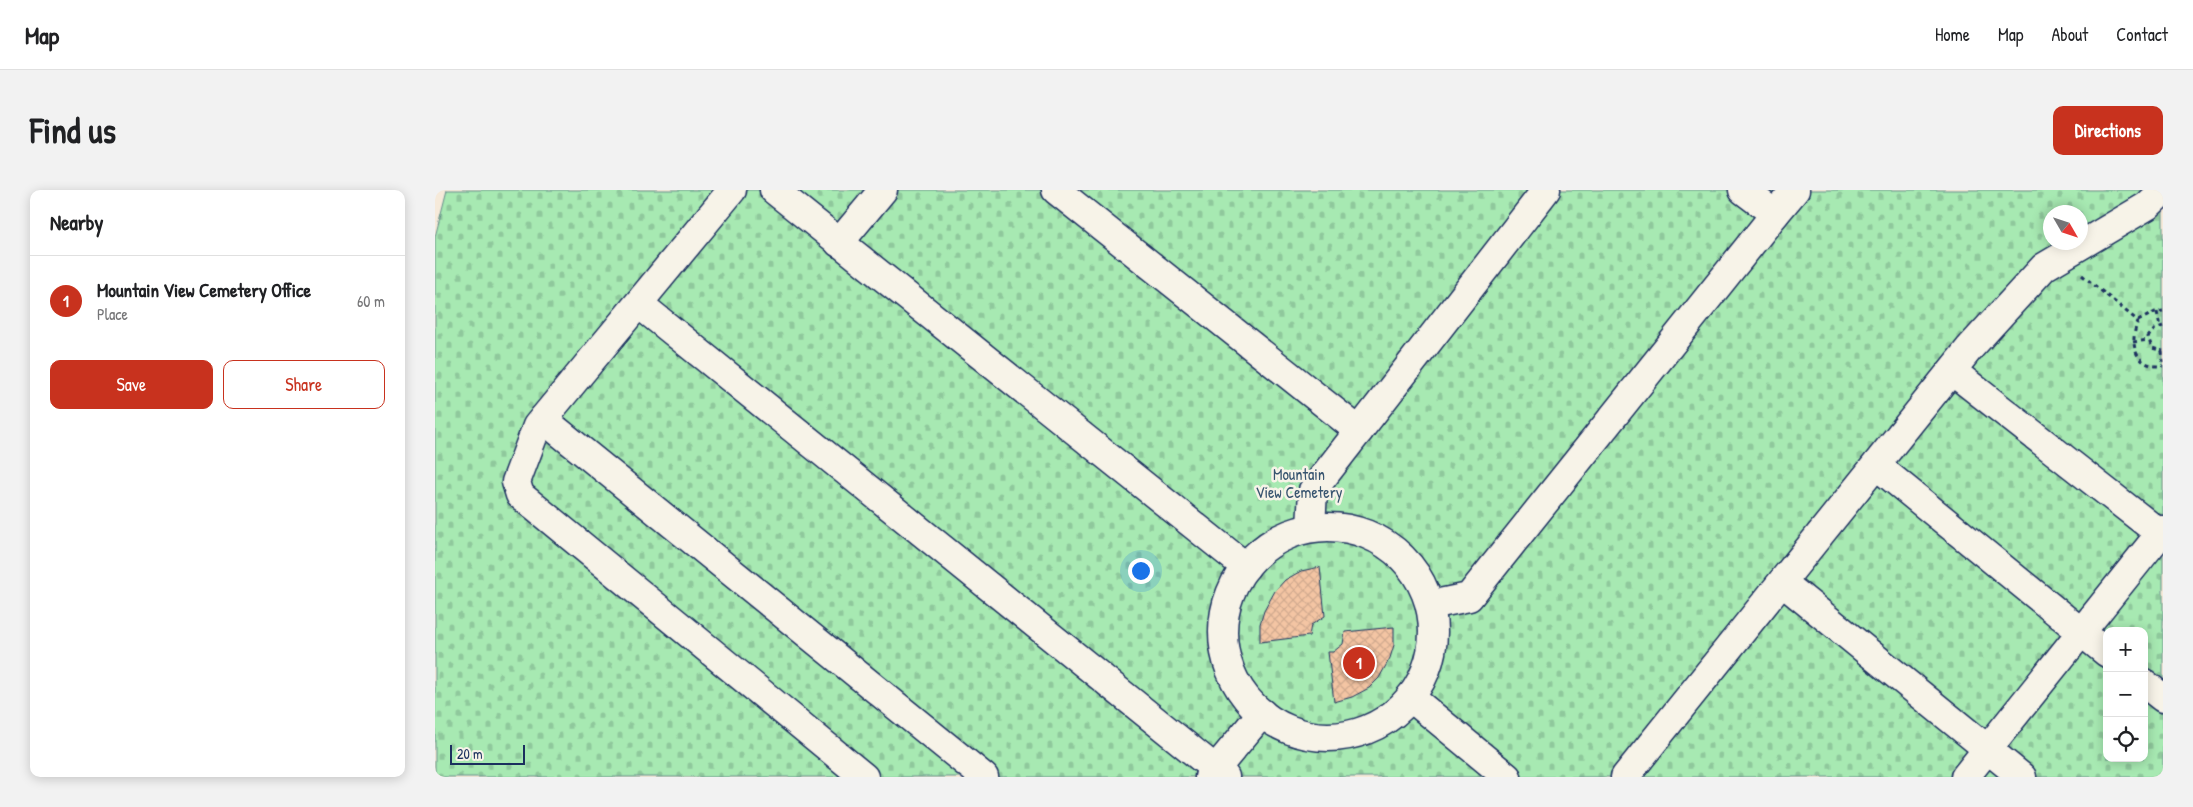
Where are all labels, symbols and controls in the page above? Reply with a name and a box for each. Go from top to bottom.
text: Map [25,19,59,51]
text: Home [1935,22,1970,47]
text: Map [1998,22,2023,47]
text: About [2051,22,2088,47]
text: Contact [2116,22,2168,47]
button: Directions [2053,106,2163,155]
text: Find us [30,107,116,154]
north arrow [2043,205,2088,250]
text: Nearby [50,208,103,237]
text: Mountain View Cemetery Office [97,277,311,303]
text: 1 [63,290,69,312]
text: 60 m [357,290,385,312]
text: Place [97,303,128,325]
button: Save [50,360,213,409]
button: Share [223,360,385,409]
park label: Mountain View Cemetery [1255,463,1343,503]
your location [1128,558,1154,584]
map controls [2103,627,2148,762]
button: + [2103,627,2148,672]
pin: 1 [1343,644,1375,682]
button: − [2103,672,2148,717]
button: locate [2103,717,2148,762]
scale bar [450,742,525,765]
text: 20 m [457,744,483,763]

